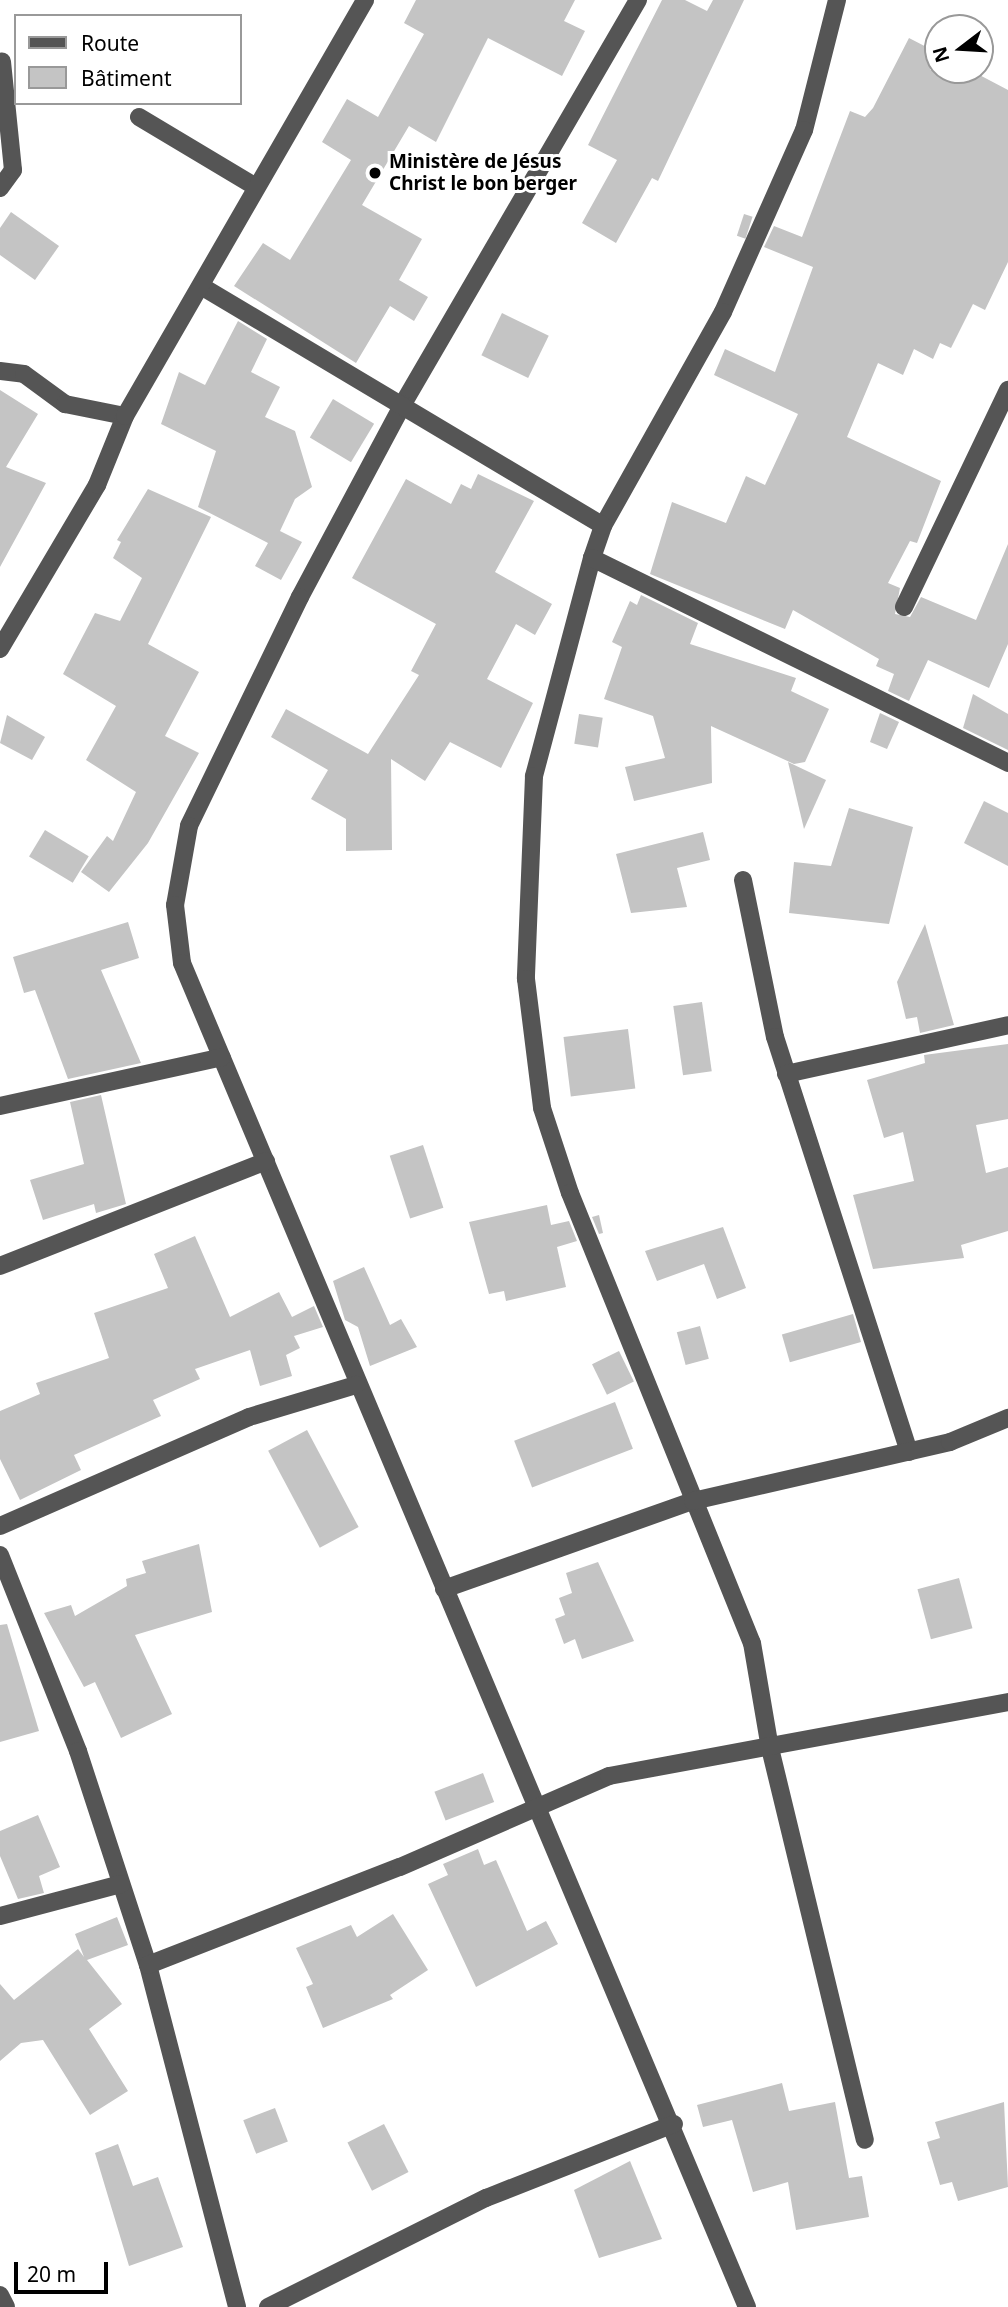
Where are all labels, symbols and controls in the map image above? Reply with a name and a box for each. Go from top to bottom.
legend [14,14,242,105]
north arrow [924,14,994,84]
text: Route [81,29,139,57]
text: N [926,43,956,66]
text: Bâtiment [81,64,171,92]
place label: Ministère de Jésus Christ le bon berger [389,151,577,195]
marker: Ministère de Jésus Christ le bon berger [367,165,383,181]
scale bar [18,2248,112,2292]
text: 20 m [27,2260,76,2288]

